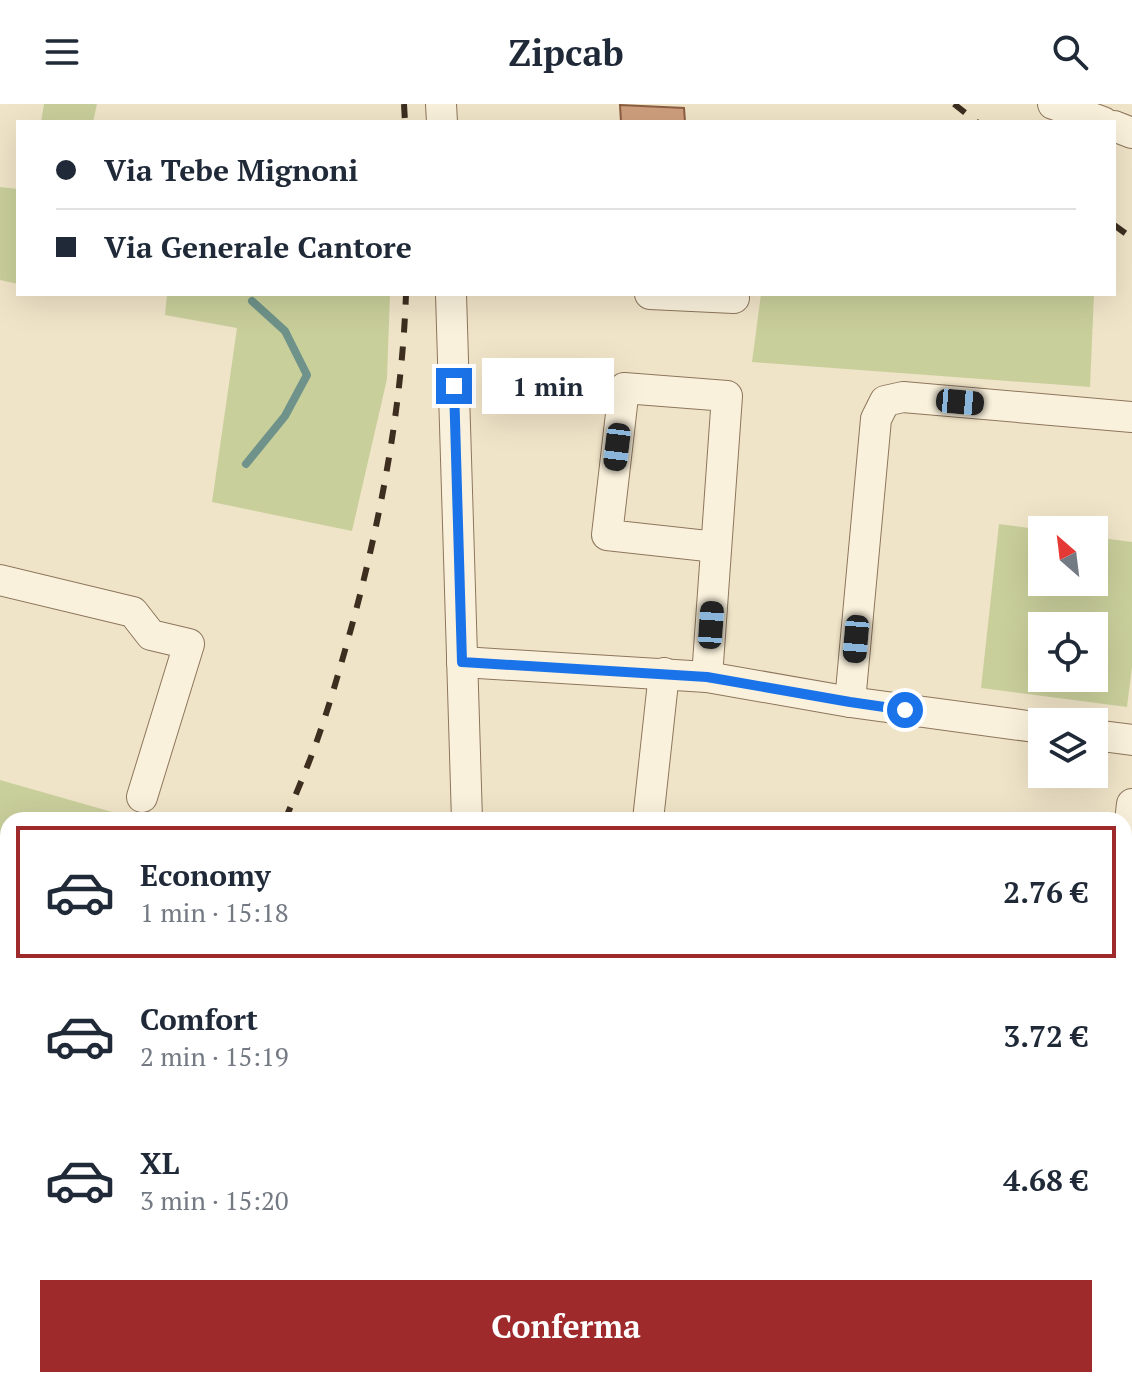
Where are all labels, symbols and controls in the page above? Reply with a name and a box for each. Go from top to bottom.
text: Zipcab [508,29,624,76]
icon: menu [40,30,84,74]
icon: search [1048,30,1092,74]
text: Via Tebe Mignoni [104,150,358,190]
text: Via Generale Cantore [104,227,412,267]
callout: 1 min [482,358,614,414]
route end [436,368,472,404]
text: 1 min [512,369,584,403]
car [935,388,985,416]
car [602,422,632,472]
north arrow [1028,516,1108,596]
map controls [1028,516,1108,788]
car [697,600,725,650]
button: locate [1028,612,1108,692]
car [842,614,870,664]
route start [887,692,923,728]
button: layers [1028,708,1108,788]
text: Economy [140,855,271,895]
icon: car [44,856,116,928]
text: 2.76 € [1003,872,1088,912]
text: 1 min · 15:18 [140,895,289,929]
text: Comfort [140,999,258,1039]
icon: car [44,1000,116,1072]
text: 3.72 € [1003,1016,1088,1056]
text: 2 min · 15:19 [140,1039,289,1073]
text: XL [140,1143,179,1183]
icon: car [44,1144,116,1216]
text: 4.68 € [1003,1160,1088,1200]
text: 3 min · 15:20 [140,1183,289,1217]
button: Conferma [40,1280,1092,1372]

